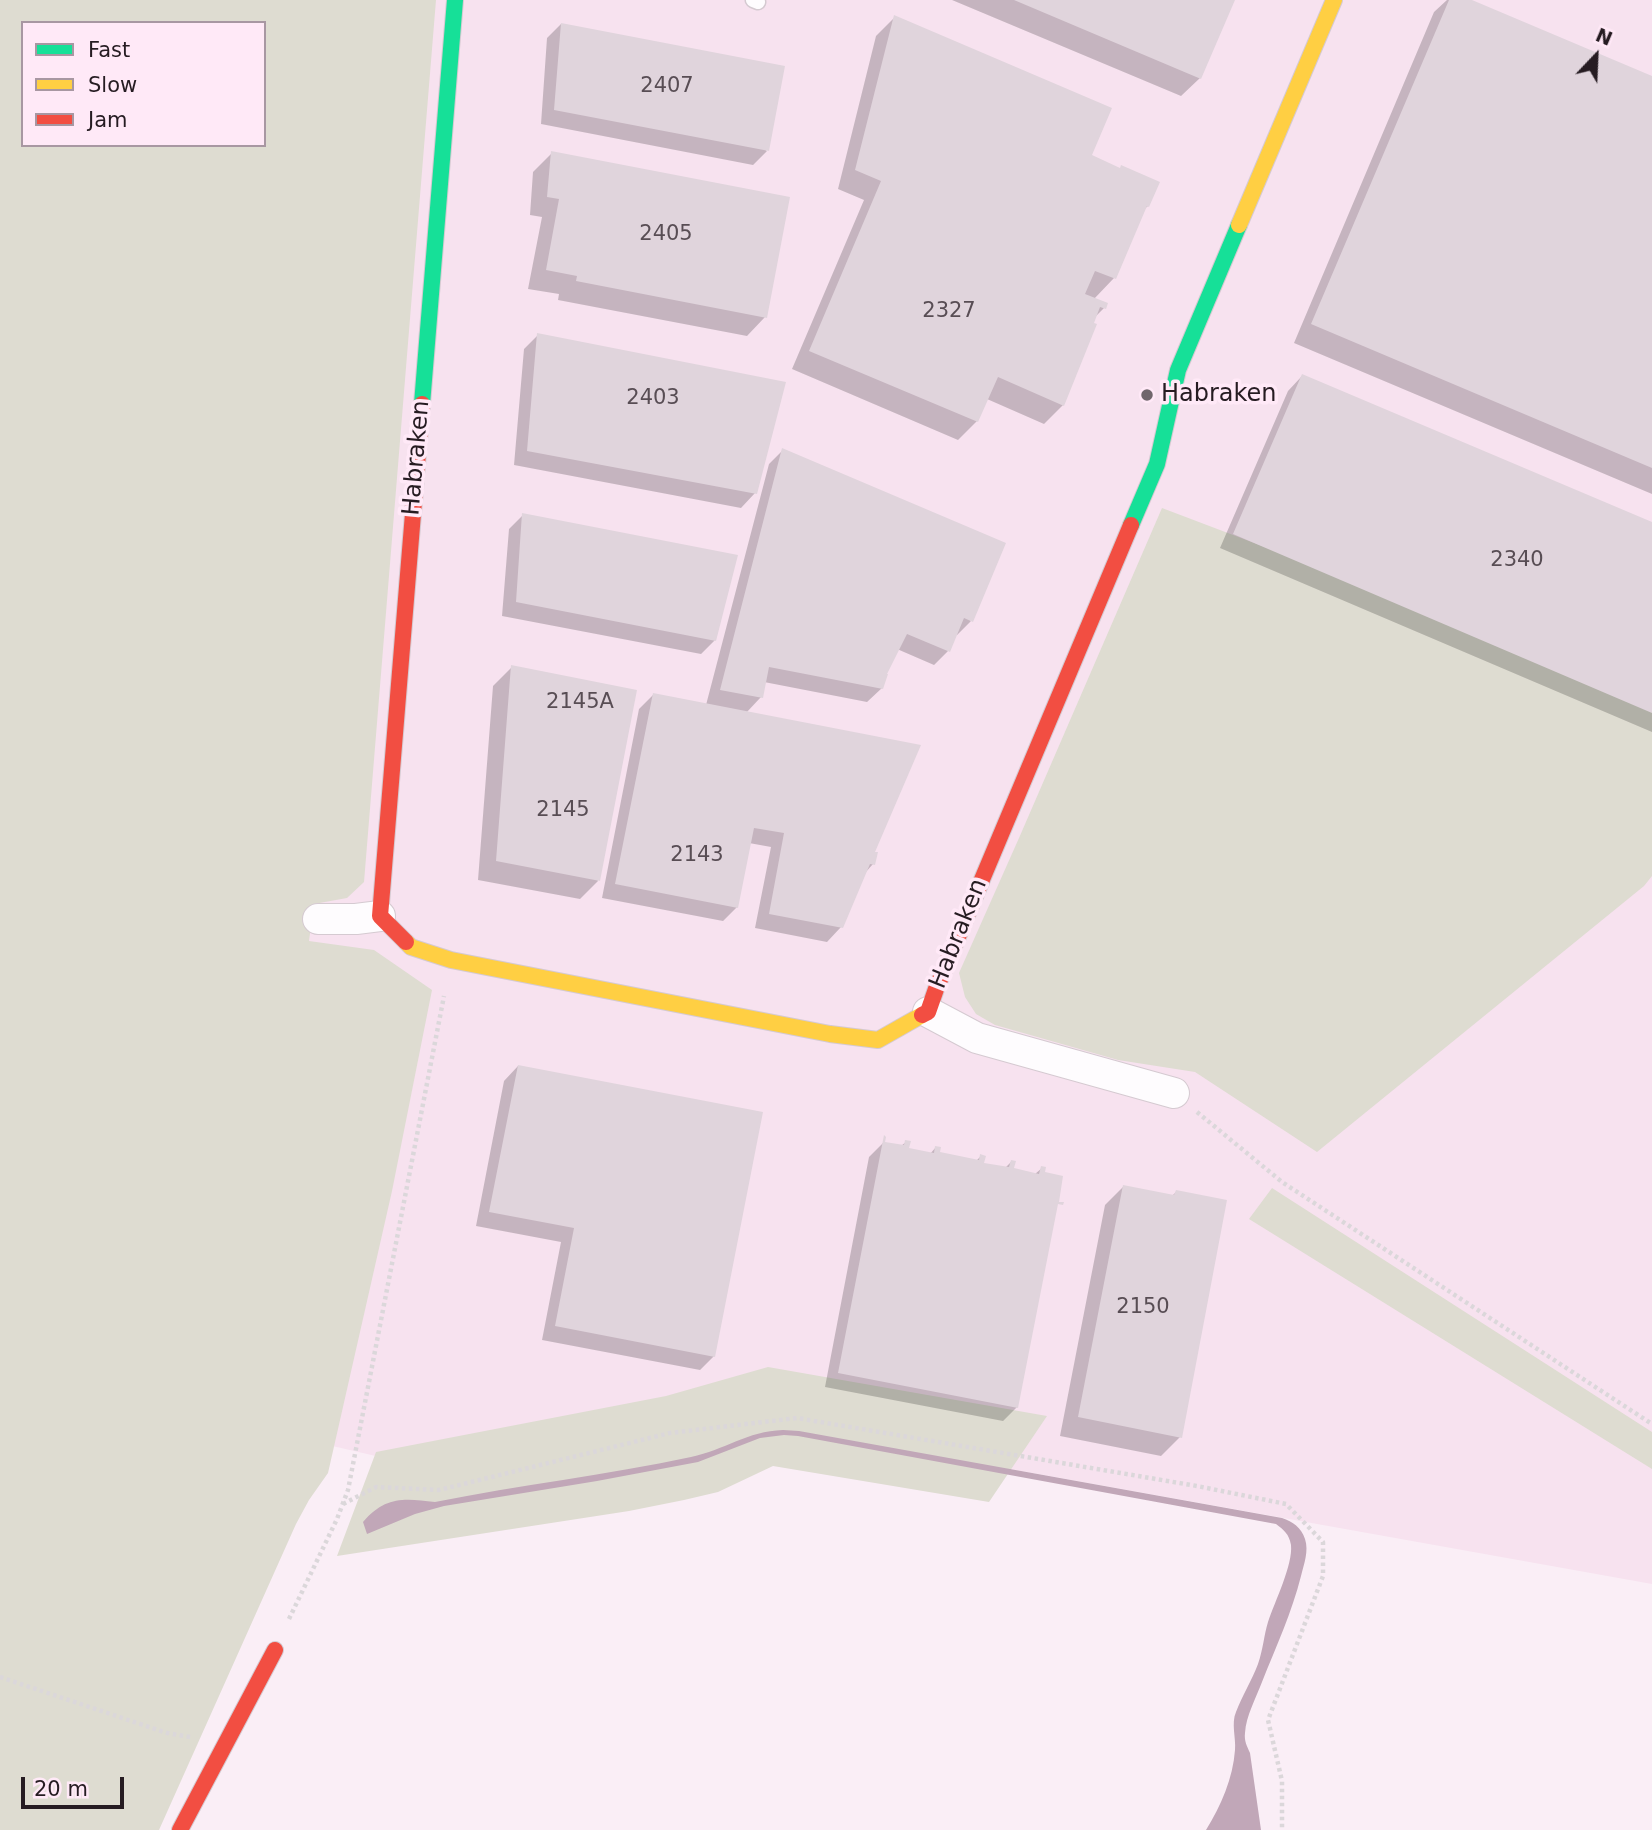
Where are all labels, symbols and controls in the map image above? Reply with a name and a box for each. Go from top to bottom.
legend [21,21,266,147]
north arrow [1561,21,1631,91]
text: N [1593,23,1616,50]
text: Fast [88,38,130,62]
text: Slow [88,73,137,97]
house number: 2407 [640,74,694,100]
text: Jam [88,108,128,132]
house number: 2405 [639,222,693,248]
house number: 2327 [922,299,976,325]
place label: Habraken [1161,381,1277,409]
house number: 2403 [626,386,680,412]
marker: Habraken [1139,387,1155,403]
street label: Habraken [398,399,436,517]
house number: 2340 [1490,548,1544,574]
house number: 2145A [546,690,614,716]
house number: 2145 [536,798,590,824]
house number: 2143 [670,843,724,869]
street label: Habraken [924,875,994,993]
house number: 2150 [1116,1295,1170,1321]
scale bar [24,1764,128,1808]
text: 20 m [34,1777,88,1801]

